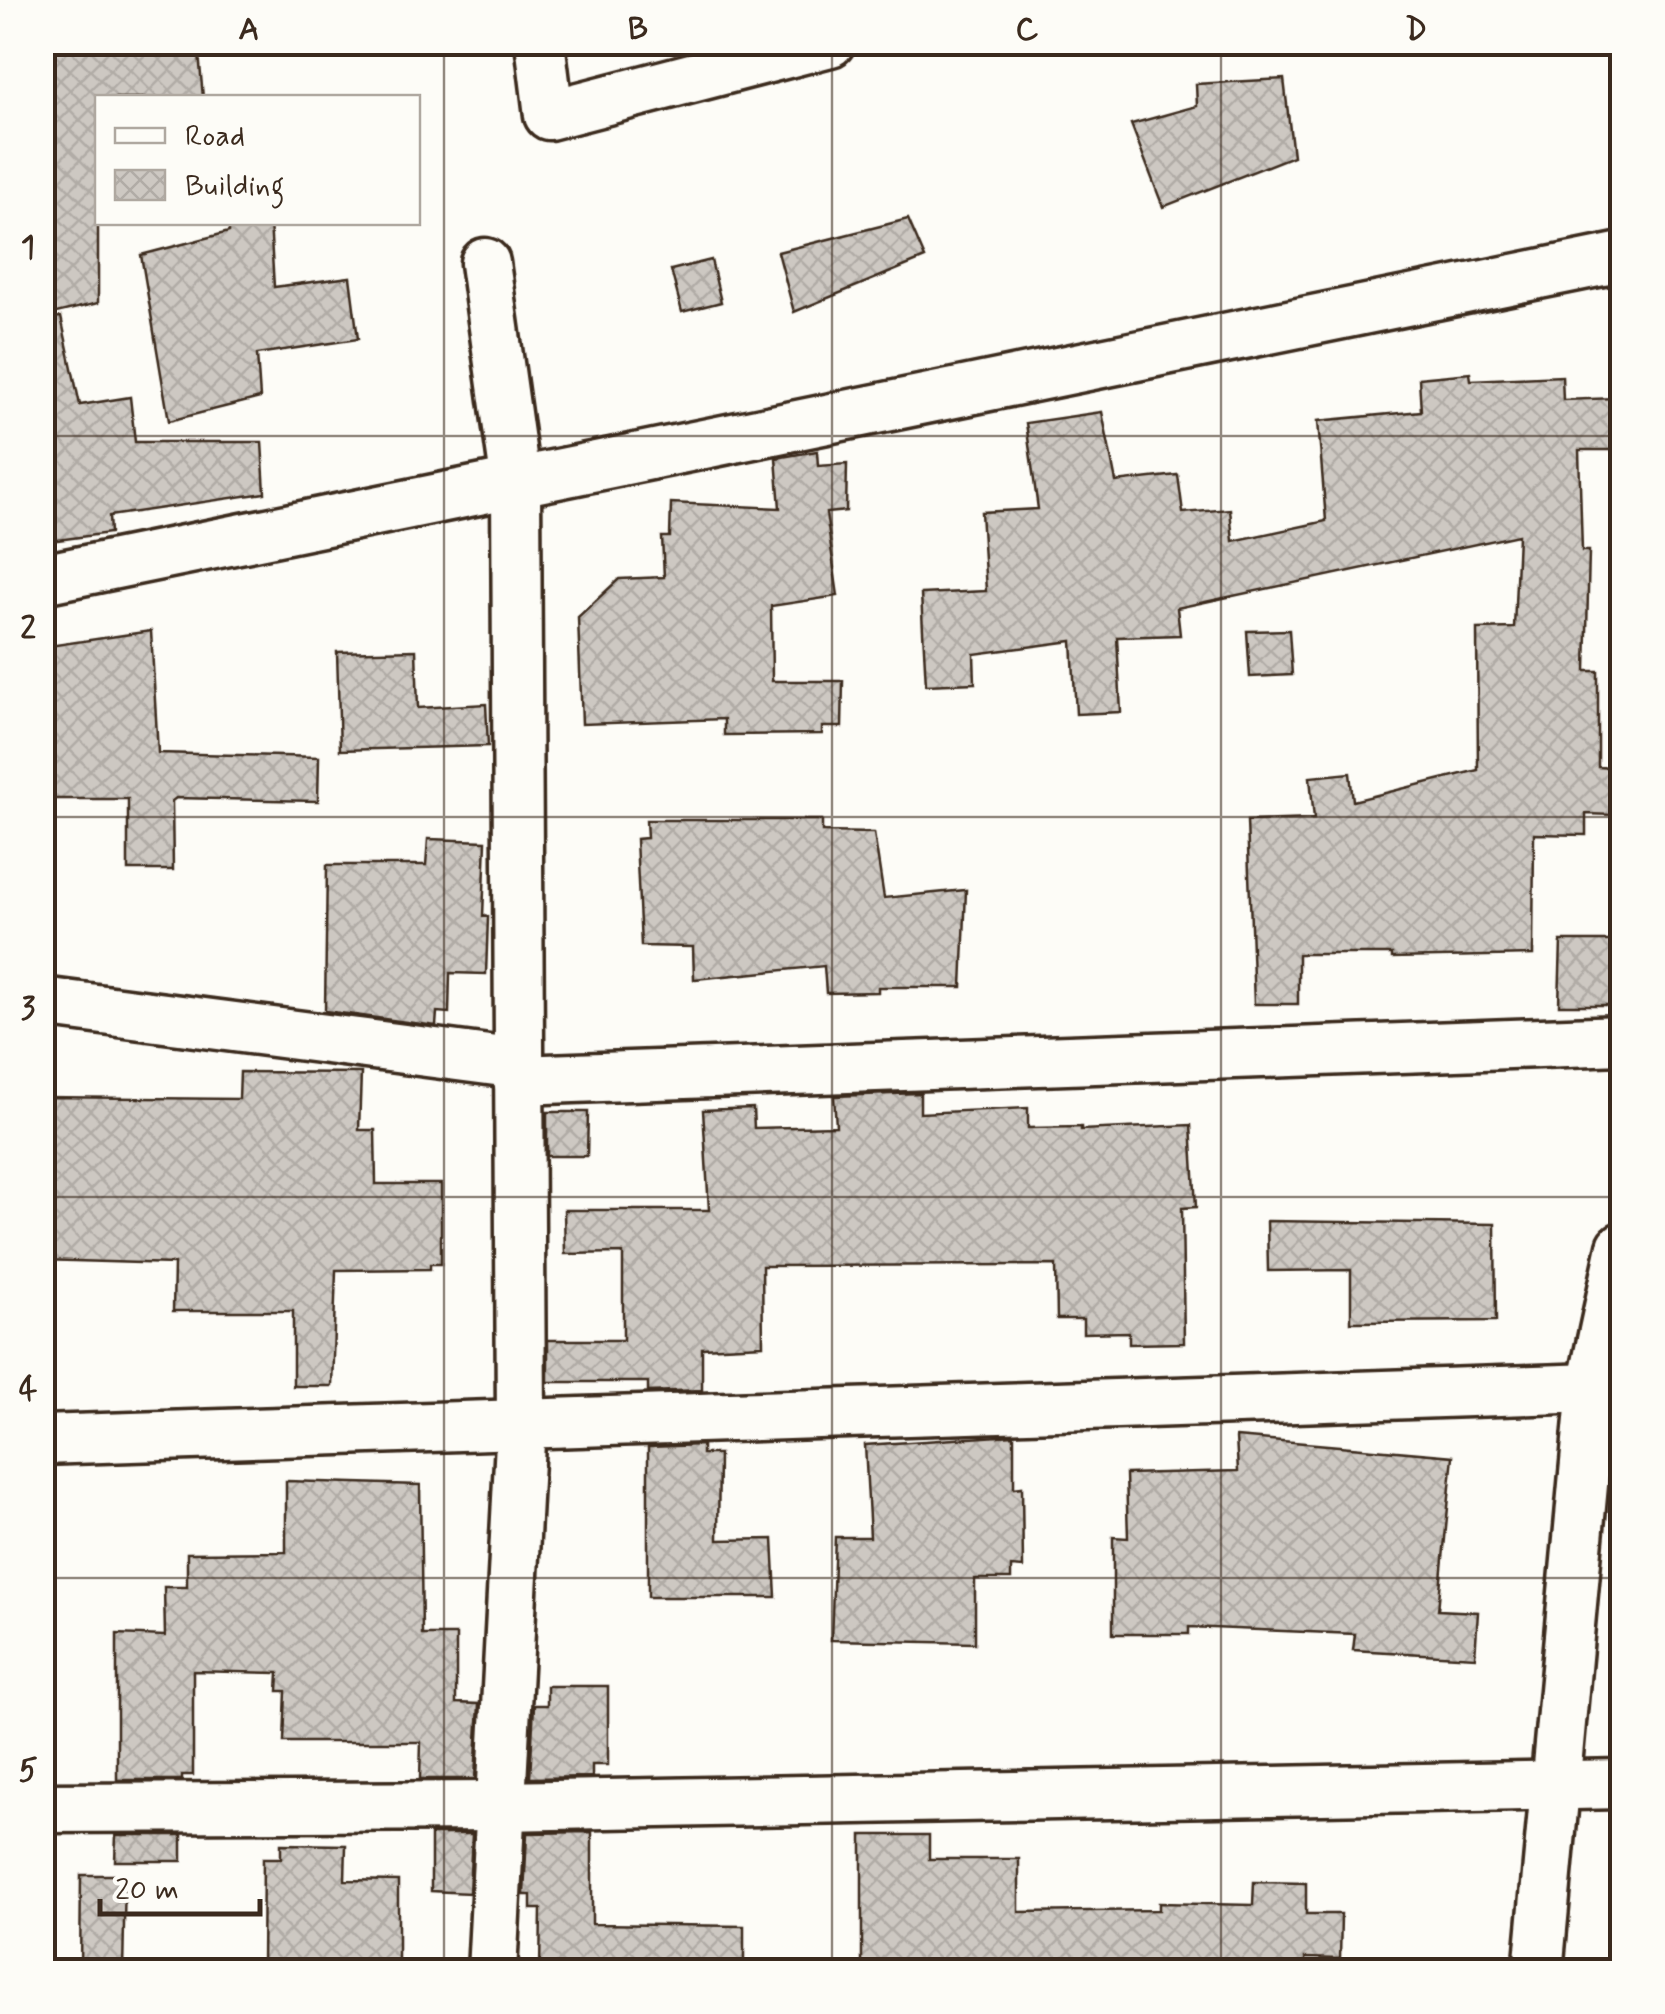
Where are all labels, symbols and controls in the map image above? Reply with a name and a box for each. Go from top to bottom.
text: A [239,9,259,51]
text: B [628,9,648,51]
text: C [1016,9,1039,51]
text: D [1405,9,1427,51]
legend [95,95,420,225]
text: Road [185,117,245,156]
text: Building [185,167,284,209]
text: 1 [21,227,35,269]
text: 2 [20,608,36,650]
text: 3 [21,988,36,1030]
text: 4 [19,1369,38,1411]
text: 5 [18,1750,38,1792]
scale bar [100,1854,260,1916]
text: 20 m [115,1871,179,1910]

